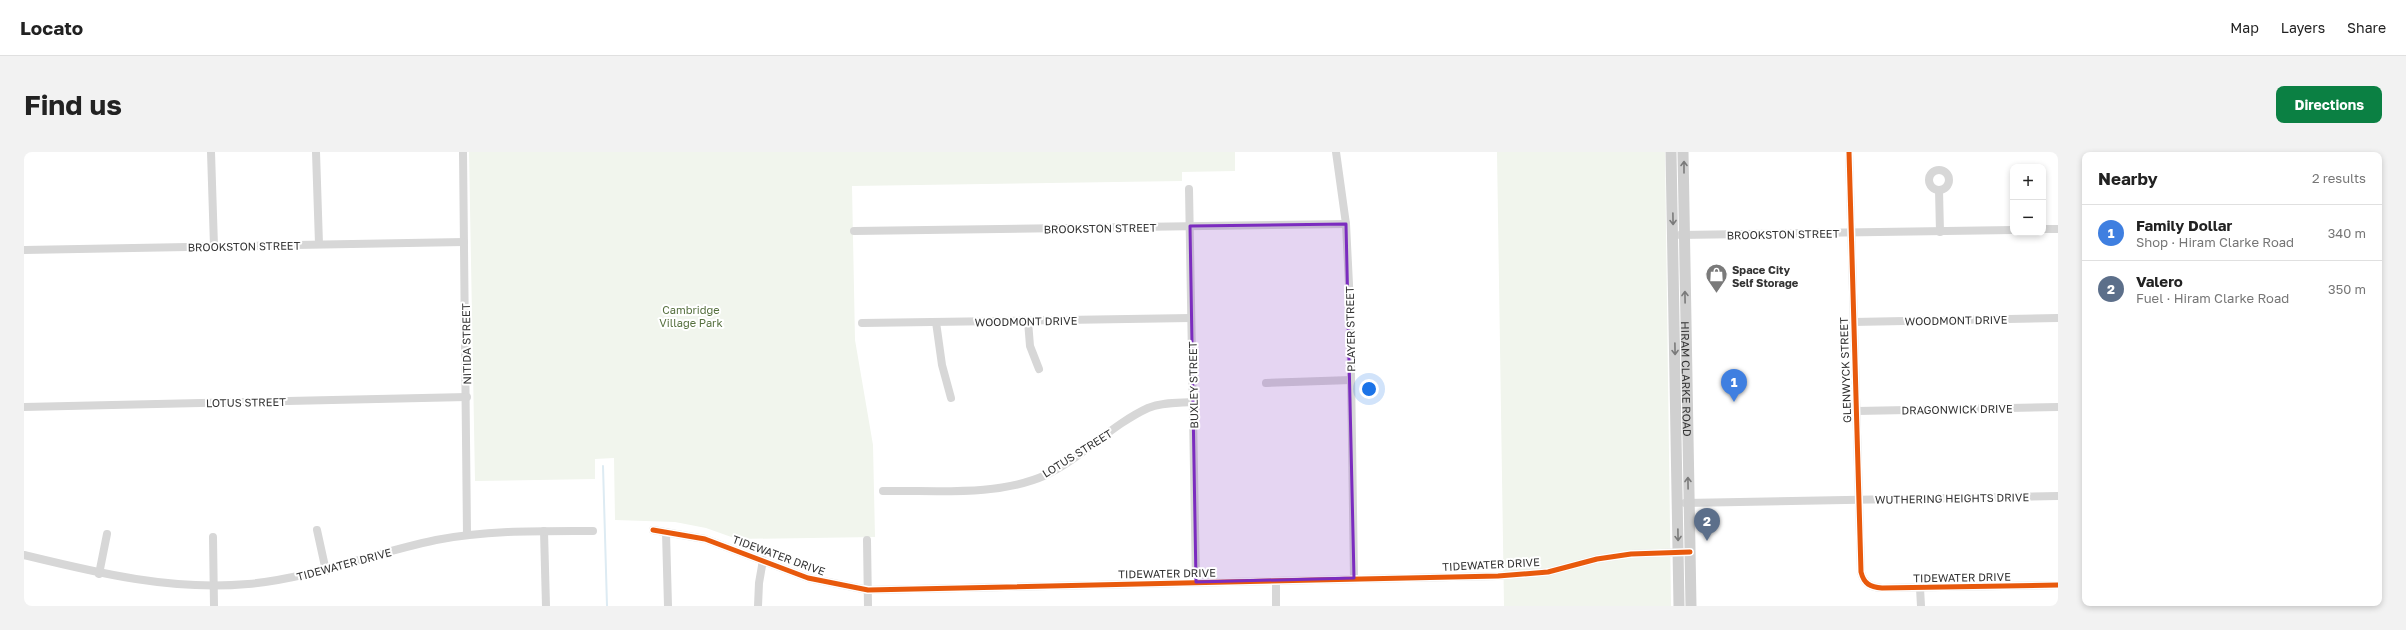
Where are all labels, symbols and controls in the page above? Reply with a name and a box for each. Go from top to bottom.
text: Locato [20,16,83,39]
text: Map [2230,19,2259,36]
text: Layers [2281,19,2325,36]
text: Share [2347,19,2386,36]
button: Directions [2276,86,2382,123]
text: Find us [24,88,122,121]
one-way arrow [1680,161,1688,174]
map controls [2010,164,2046,236]
button: + [2010,164,2046,200]
text: Nearby [2098,168,2158,189]
text: 2 results [2312,170,2366,186]
button: − [2010,200,2046,236]
one-way arrow [1669,212,1676,225]
text: Family Dollar [2136,216,2232,234]
street label: BROOKSTON STREET [1043,221,1157,235]
text: 1 [2108,225,2114,241]
text: 340 m [2328,225,2366,241]
street label: BROOKSTON STREET [1726,227,1840,241]
text: Shop · Hiram Clarke Road [2136,234,2294,250]
street label: BROOKSTON STREET [187,239,301,253]
shop icon: Space City Self Storage [1704,262,1730,295]
place label: Space City Self Storage [1732,263,1799,289]
text: Valero [2136,272,2183,290]
text: 2 [2107,281,2115,297]
text: 350 m [2328,281,2366,297]
street label: PLAYER STREET [1343,286,1357,372]
text: Fuel · Hiram Clarke Road [2136,290,2289,306]
one-way arrow [1681,291,1689,304]
street label: NITIDA STREET [459,303,473,385]
park label: Cambridge Village Park [659,303,723,329]
street label: WOODMONT DRIVE [1905,313,2008,327]
street label: WOODMONT DRIVE [975,314,1078,328]
street label: GLENWYCK STREET [1837,317,1853,423]
street label: HIRAM CLARKE ROAD [1679,321,1695,437]
street label: BUXLEY STREET [1186,341,1200,429]
one-way arrow [1671,342,1679,355]
pin: 1 [1721,369,1747,402]
your location [1359,379,1379,399]
street label: LOTUS STREET [206,395,286,409]
street label: DRAGONWICK DRIVE [1901,402,2013,416]
street label: LOTUS STREET [1040,426,1114,480]
one-way arrow [1685,477,1692,490]
street label: WUTHERING HEIGHTS DRIVE [1875,490,2029,506]
pin: 2 [1694,508,1720,541]
one-way arrow [1674,528,1682,541]
street label: TIDEWATER DRIVE [731,532,827,578]
street label: TIDEWATER DRIVE [295,545,393,583]
street label: TIDEWATER DRIVE [1442,555,1540,573]
street label: TIDEWATER DRIVE [1118,566,1216,580]
street label: TIDEWATER DRIVE [1913,570,2011,584]

